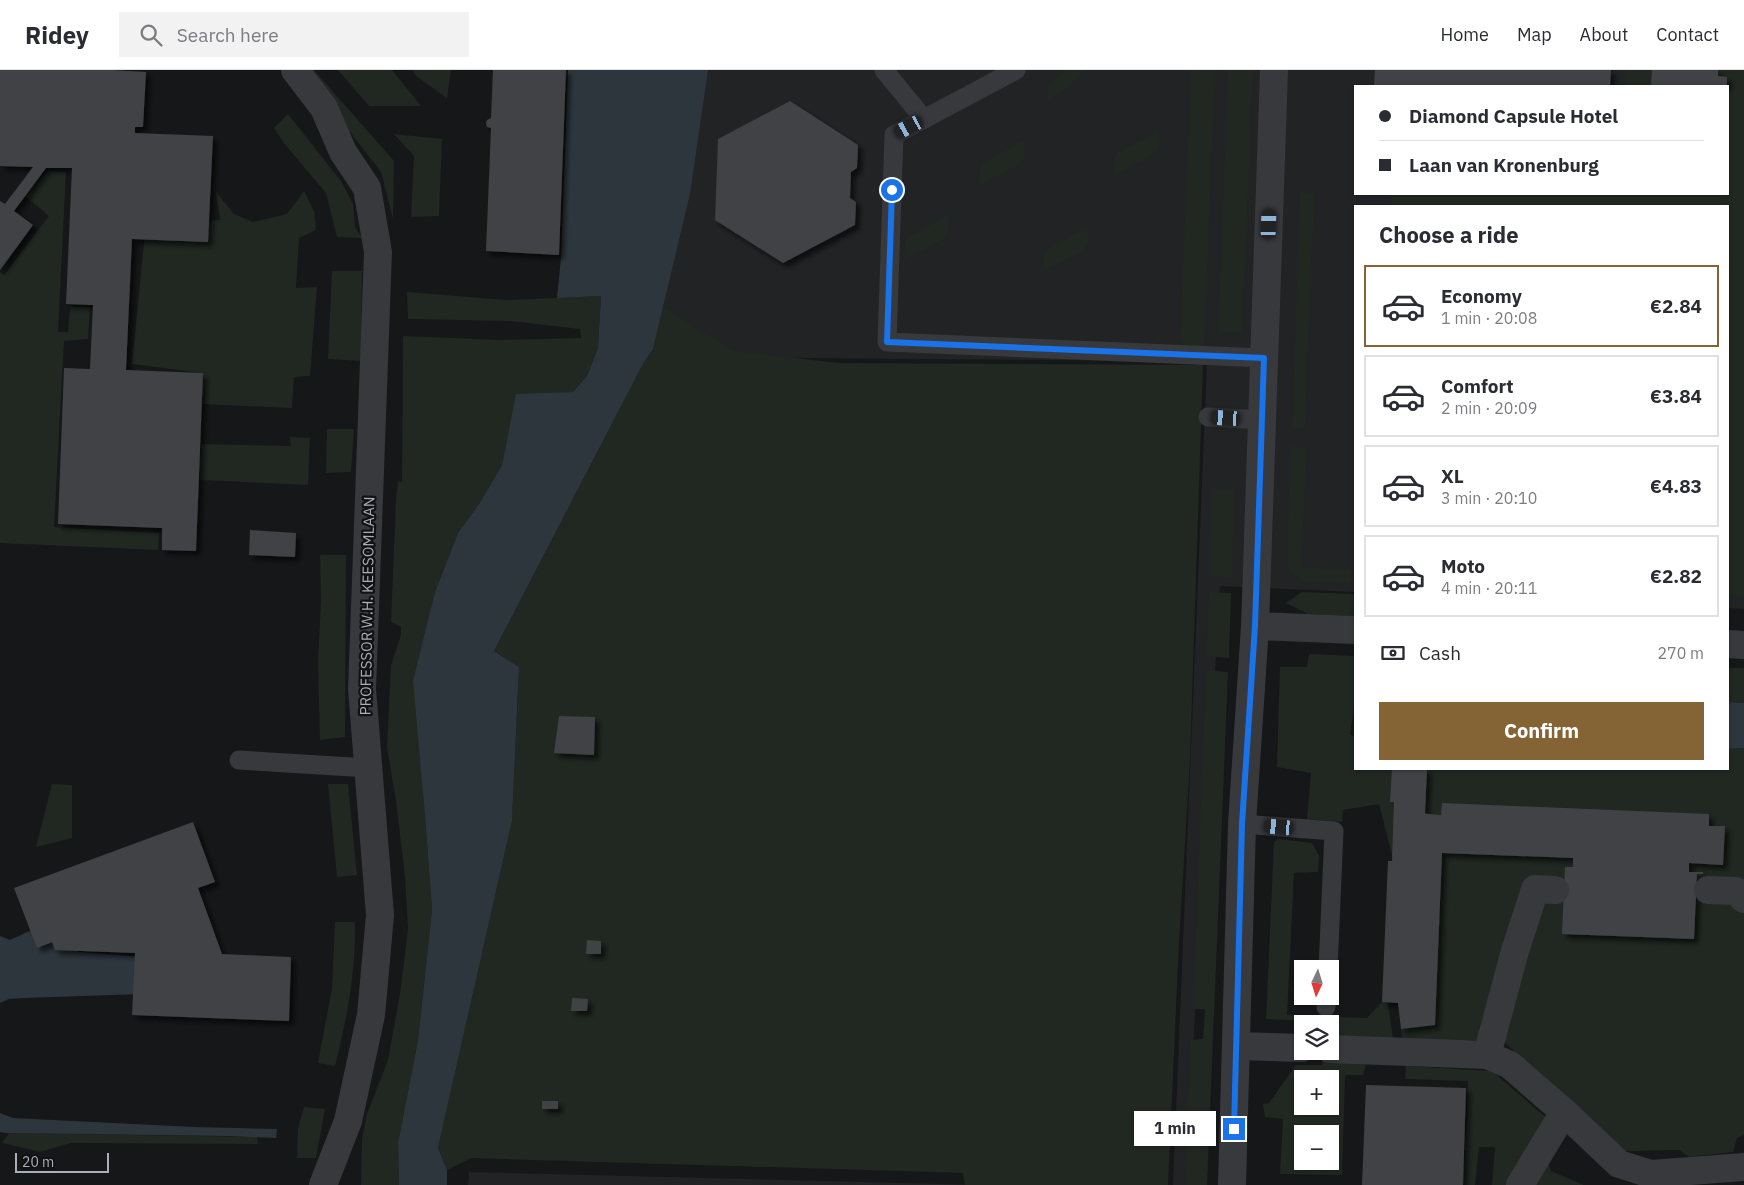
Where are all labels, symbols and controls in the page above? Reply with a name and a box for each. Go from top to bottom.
search box [119,12,469,57]
text: Ridey [25,19,89,51]
icon: search [137,21,165,49]
text: Search here [177,23,279,47]
text: Home [1441,23,1489,46]
text: Map [1517,23,1552,46]
text: About [1580,23,1628,46]
text: Contact [1656,23,1719,46]
text: Diamond Capsule Hotel [1409,104,1618,128]
car [892,113,925,141]
text: Laan van Kronenburg [1409,153,1599,177]
route start [881,179,903,201]
car [1260,209,1277,239]
text: Choose a ride [1379,220,1519,249]
icon: car [1381,284,1426,329]
text: Economy [1441,284,1522,308]
text: €2.84 [1650,294,1702,318]
text: 1 min · 20:08 [1441,308,1537,328]
icon: car [1381,374,1426,419]
text: Comfort [1441,374,1514,398]
text: €3.84 [1650,384,1702,408]
text: 2 min · 20:09 [1441,398,1537,418]
car [1210,410,1241,426]
icon: car [1381,464,1426,509]
text: XL [1441,464,1464,488]
text: €4.83 [1650,474,1702,498]
text: 3 min · 20:10 [1441,488,1537,508]
street label: PROFESSOR W.H. KEESOMLAAN [356,496,378,716]
icon: car [1381,554,1426,599]
text: Moto [1441,554,1485,578]
text: €2.82 [1650,564,1702,588]
text: 4 min · 20:11 [1441,578,1537,598]
icon: cash [1379,639,1407,667]
text: Cash [1419,641,1461,665]
text: 270 m [1657,643,1704,663]
button: Confirm [1379,702,1704,760]
car [1263,818,1294,836]
north arrow [1294,960,1339,1005]
map controls [1294,960,1339,1170]
button: layers [1294,1015,1339,1060]
button: + [1294,1070,1339,1115]
callout: 1 min [1134,1112,1216,1146]
text: 1 min [1154,1118,1196,1138]
route end [1223,1118,1245,1140]
button: − [1294,1125,1339,1170]
scale bar [15,1150,109,1173]
text: 20 m [22,1153,54,1171]

